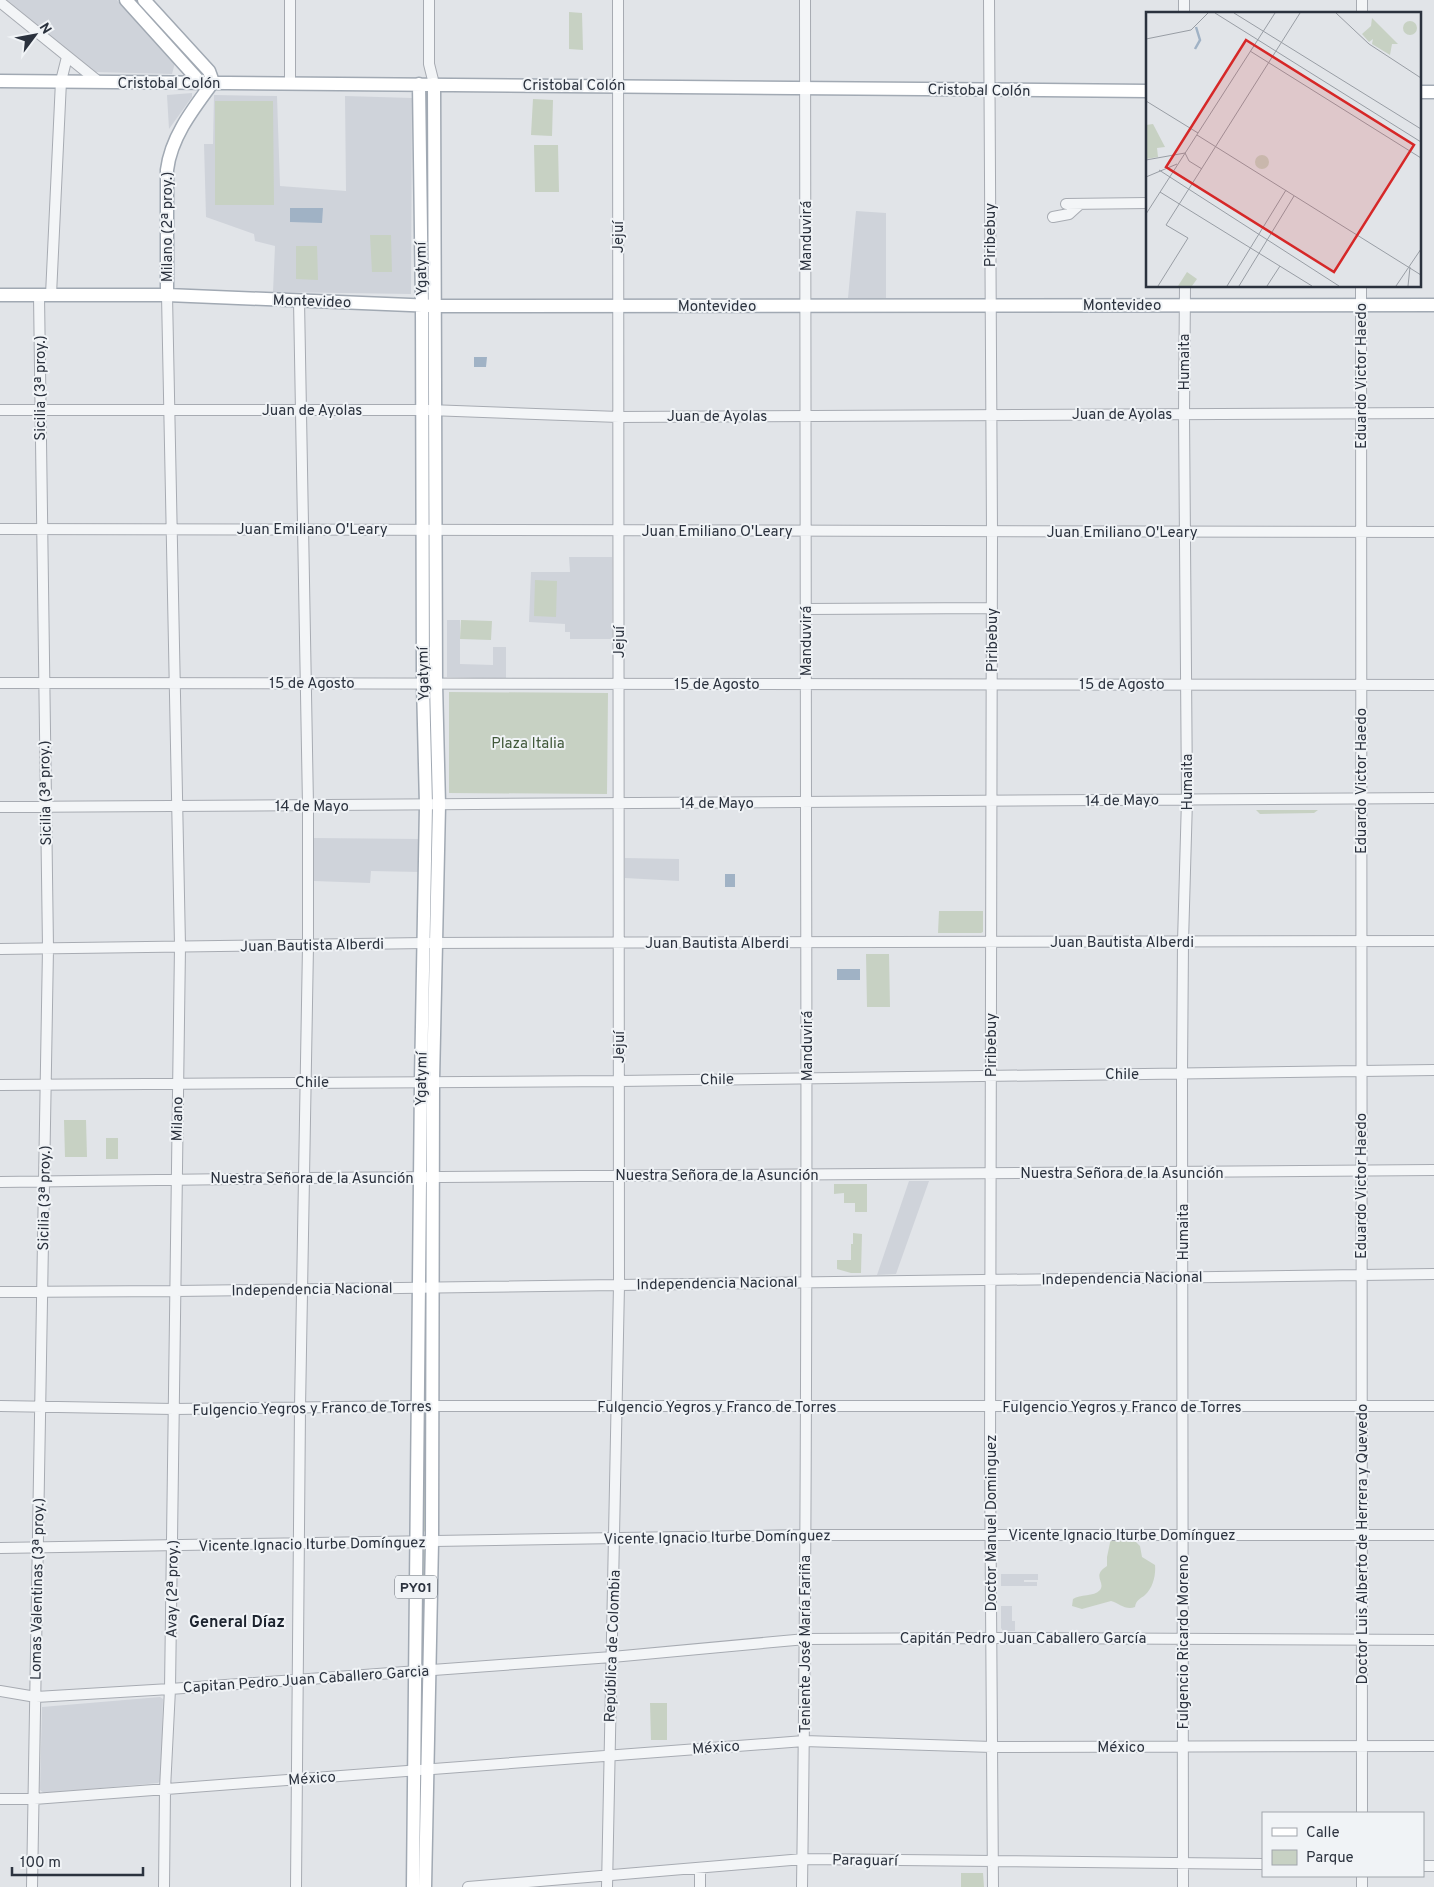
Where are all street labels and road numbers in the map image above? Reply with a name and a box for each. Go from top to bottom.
street label: Cristobal Colón [118,75,220,94]
street label: Cristobal Colón [523,77,625,96]
street label: Cristobal Colón [927,81,1031,102]
street label: Milano (2ª proy.) [159,172,178,282]
street label: Manduvirá [798,201,817,271]
street label: Piribebuy [982,203,1001,267]
street label: Jejuí [610,220,629,253]
street label: Ygatymí [413,240,432,296]
street label: Montevideo [272,292,352,313]
street label: Montevideo [1083,297,1161,316]
street label: Montevideo [678,298,756,317]
street label: Eduardo Victor Haedo [1353,303,1372,449]
street label: Humaita [1176,334,1195,390]
street label: Sicilia (3ª proy.) [32,335,51,441]
street label: Juan de Ayolas [262,402,362,421]
street label: Juan de Ayolas [1072,406,1172,425]
street label: Juan de Ayolas [667,408,767,427]
street label: Juan Emiliano O'Leary [236,521,388,540]
street label: Juan Emiliano O'Leary [641,523,793,542]
street label: Juan Emiliano O'Leary [1046,524,1198,543]
street label: Manduvirá [798,606,817,676]
street label: Piribebuy [984,608,1003,672]
street label: Jejuí [611,625,630,658]
street label: Ygatymí [415,645,434,701]
street label: 15 de Agosto [269,675,355,694]
street label: 15 de Agosto [674,676,760,695]
street label: 15 de Agosto [1079,676,1165,695]
street label: Eduardo Victor Haedo [1353,708,1372,854]
street label: Sicilia (3ª proy.) [36,740,57,846]
street label: Humaita [1179,754,1198,810]
street label: 14 de Mayo [1085,791,1159,812]
street label: 14 de Mayo [680,795,754,814]
street label: 14 de Mayo [275,798,349,817]
street label: Juan Bautista Alberdi [1050,934,1194,953]
street label: Juan Bautista Alberdi [645,935,789,954]
street label: Juan Bautista Alberdi [240,936,384,957]
street label: Manduvirá [799,1011,818,1081]
street label: Piribebuy [983,1013,1002,1077]
street label: Jejuí [611,1030,630,1063]
street label: Ygatymí [413,1050,432,1106]
street label: Chile [1105,1066,1139,1085]
street label: Chile [700,1071,734,1090]
street label: Chile [295,1074,329,1093]
street label: Milano [169,1096,188,1142]
street label: Eduardo Victor Haedo [1353,1113,1372,1259]
street label: Sicilia (3ª proy.) [35,1145,56,1251]
street label: Nuestra Señora de la Asunción [1020,1165,1224,1184]
street label: Nuestra Señora de la Asunción [615,1167,819,1186]
street label: Nuestra Señora de la Asunción [210,1170,414,1189]
street label: Humaita [1175,1204,1194,1260]
street label: Independencia Nacional [1041,1269,1203,1290]
street label: Independencia Nacional [636,1274,798,1295]
street label: Independencia Nacional [231,1280,393,1301]
street label: Fulgencio Yegros y Franco de Torres [192,1398,432,1421]
street label: Fulgencio Yegros y Franco de Torres [597,1399,837,1418]
street label: Fulgencio Yegros y Franco de Torres [1002,1399,1242,1418]
street label: Doctor Luis Alberto de Herrera y Quevedo [1354,1404,1373,1684]
street label: Doctor Manuel Dominguez [983,1434,1002,1612]
street label: Lomas Valentinas (3ª proy.) [27,1498,50,1680]
street label: Vicente Ignacio Iturbe Domínguez [603,1527,831,1550]
street label: Vicente Ignacio Iturbe Domínguez [1008,1527,1236,1546]
street label: Vicente Ignacio Iturbe Domínguez [198,1534,426,1557]
street label: Avay (2ª proy.) [163,1540,184,1638]
street label: Teniente José María Fariña [797,1555,816,1733]
street label: Fulgencio Ricardo Moreno [1175,1555,1194,1729]
street label: República de Colombia [601,1569,626,1723]
road number: PY01 [395,1575,437,1598]
street label: Capitán Pedro Juan Caballero García [900,1630,1146,1649]
street label: Capitan Pedro Juan Caballero Garcia [182,1662,430,1699]
street label: México [692,1737,741,1760]
street label: México [1097,1739,1145,1758]
street label: México [288,1768,337,1791]
street label: Paraguarí [832,1851,899,1872]

